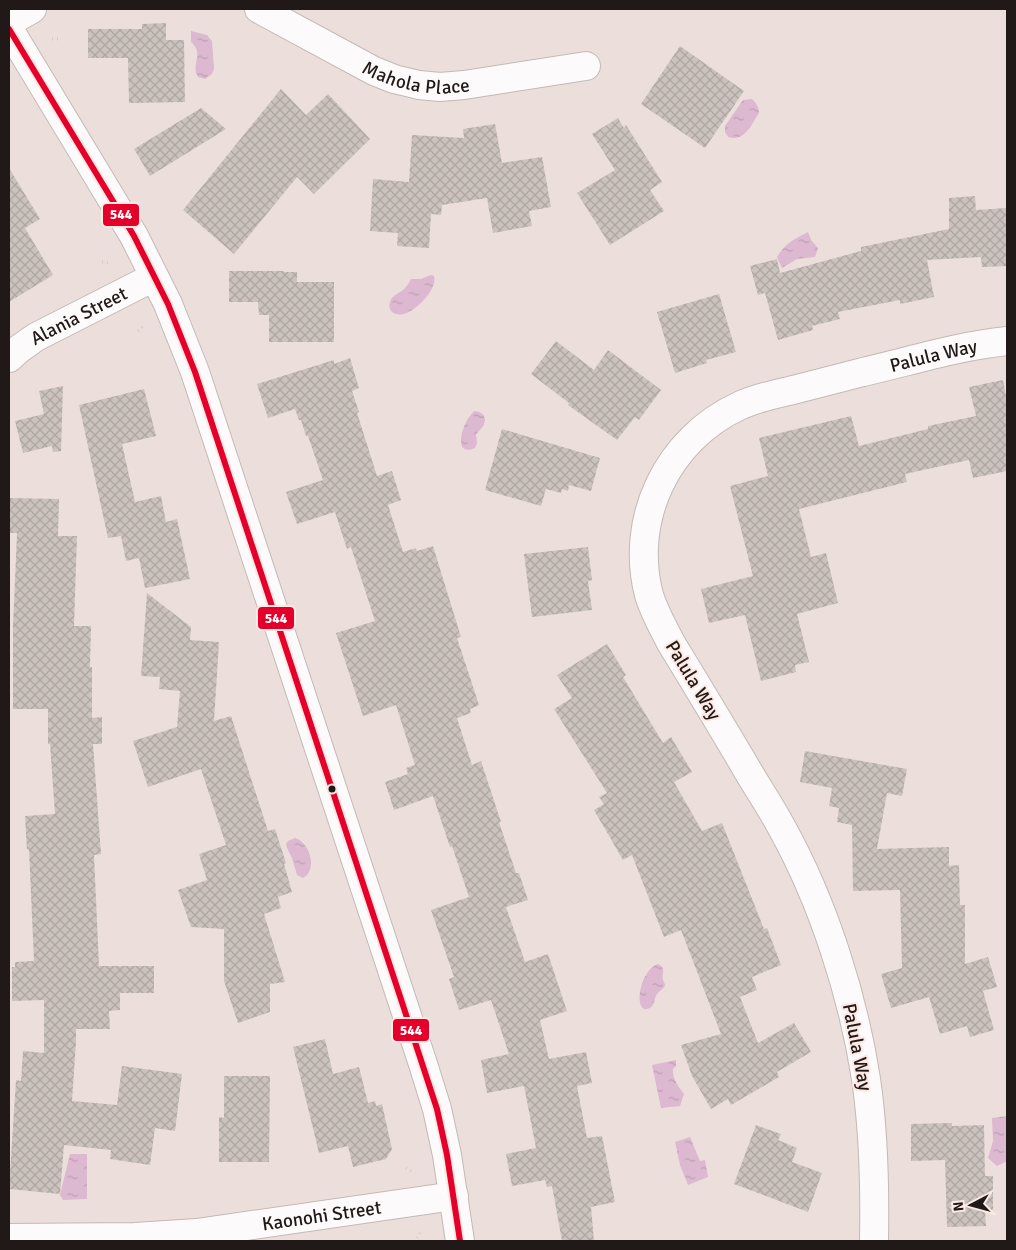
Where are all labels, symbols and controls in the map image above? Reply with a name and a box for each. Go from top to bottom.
street label: Mahola Place [358,56,471,100]
line badge: 544 [102,203,140,227]
text: 544 [110,206,133,223]
street label: Alania Street [27,281,132,351]
street label: Palula Way [887,334,979,378]
line badge: 544 [257,606,295,630]
text: 544 [265,610,288,627]
street label: Palula Way [660,636,726,725]
unlabelled marker [327,784,337,794]
street label: Palula Way [837,1001,877,1093]
line badge: 544 [392,1018,430,1042]
text: 544 [400,1022,423,1039]
north arrow [946,1180,996,1230]
street label: Kaonohi Street [260,1196,383,1237]
text: N [950,1201,968,1212]

